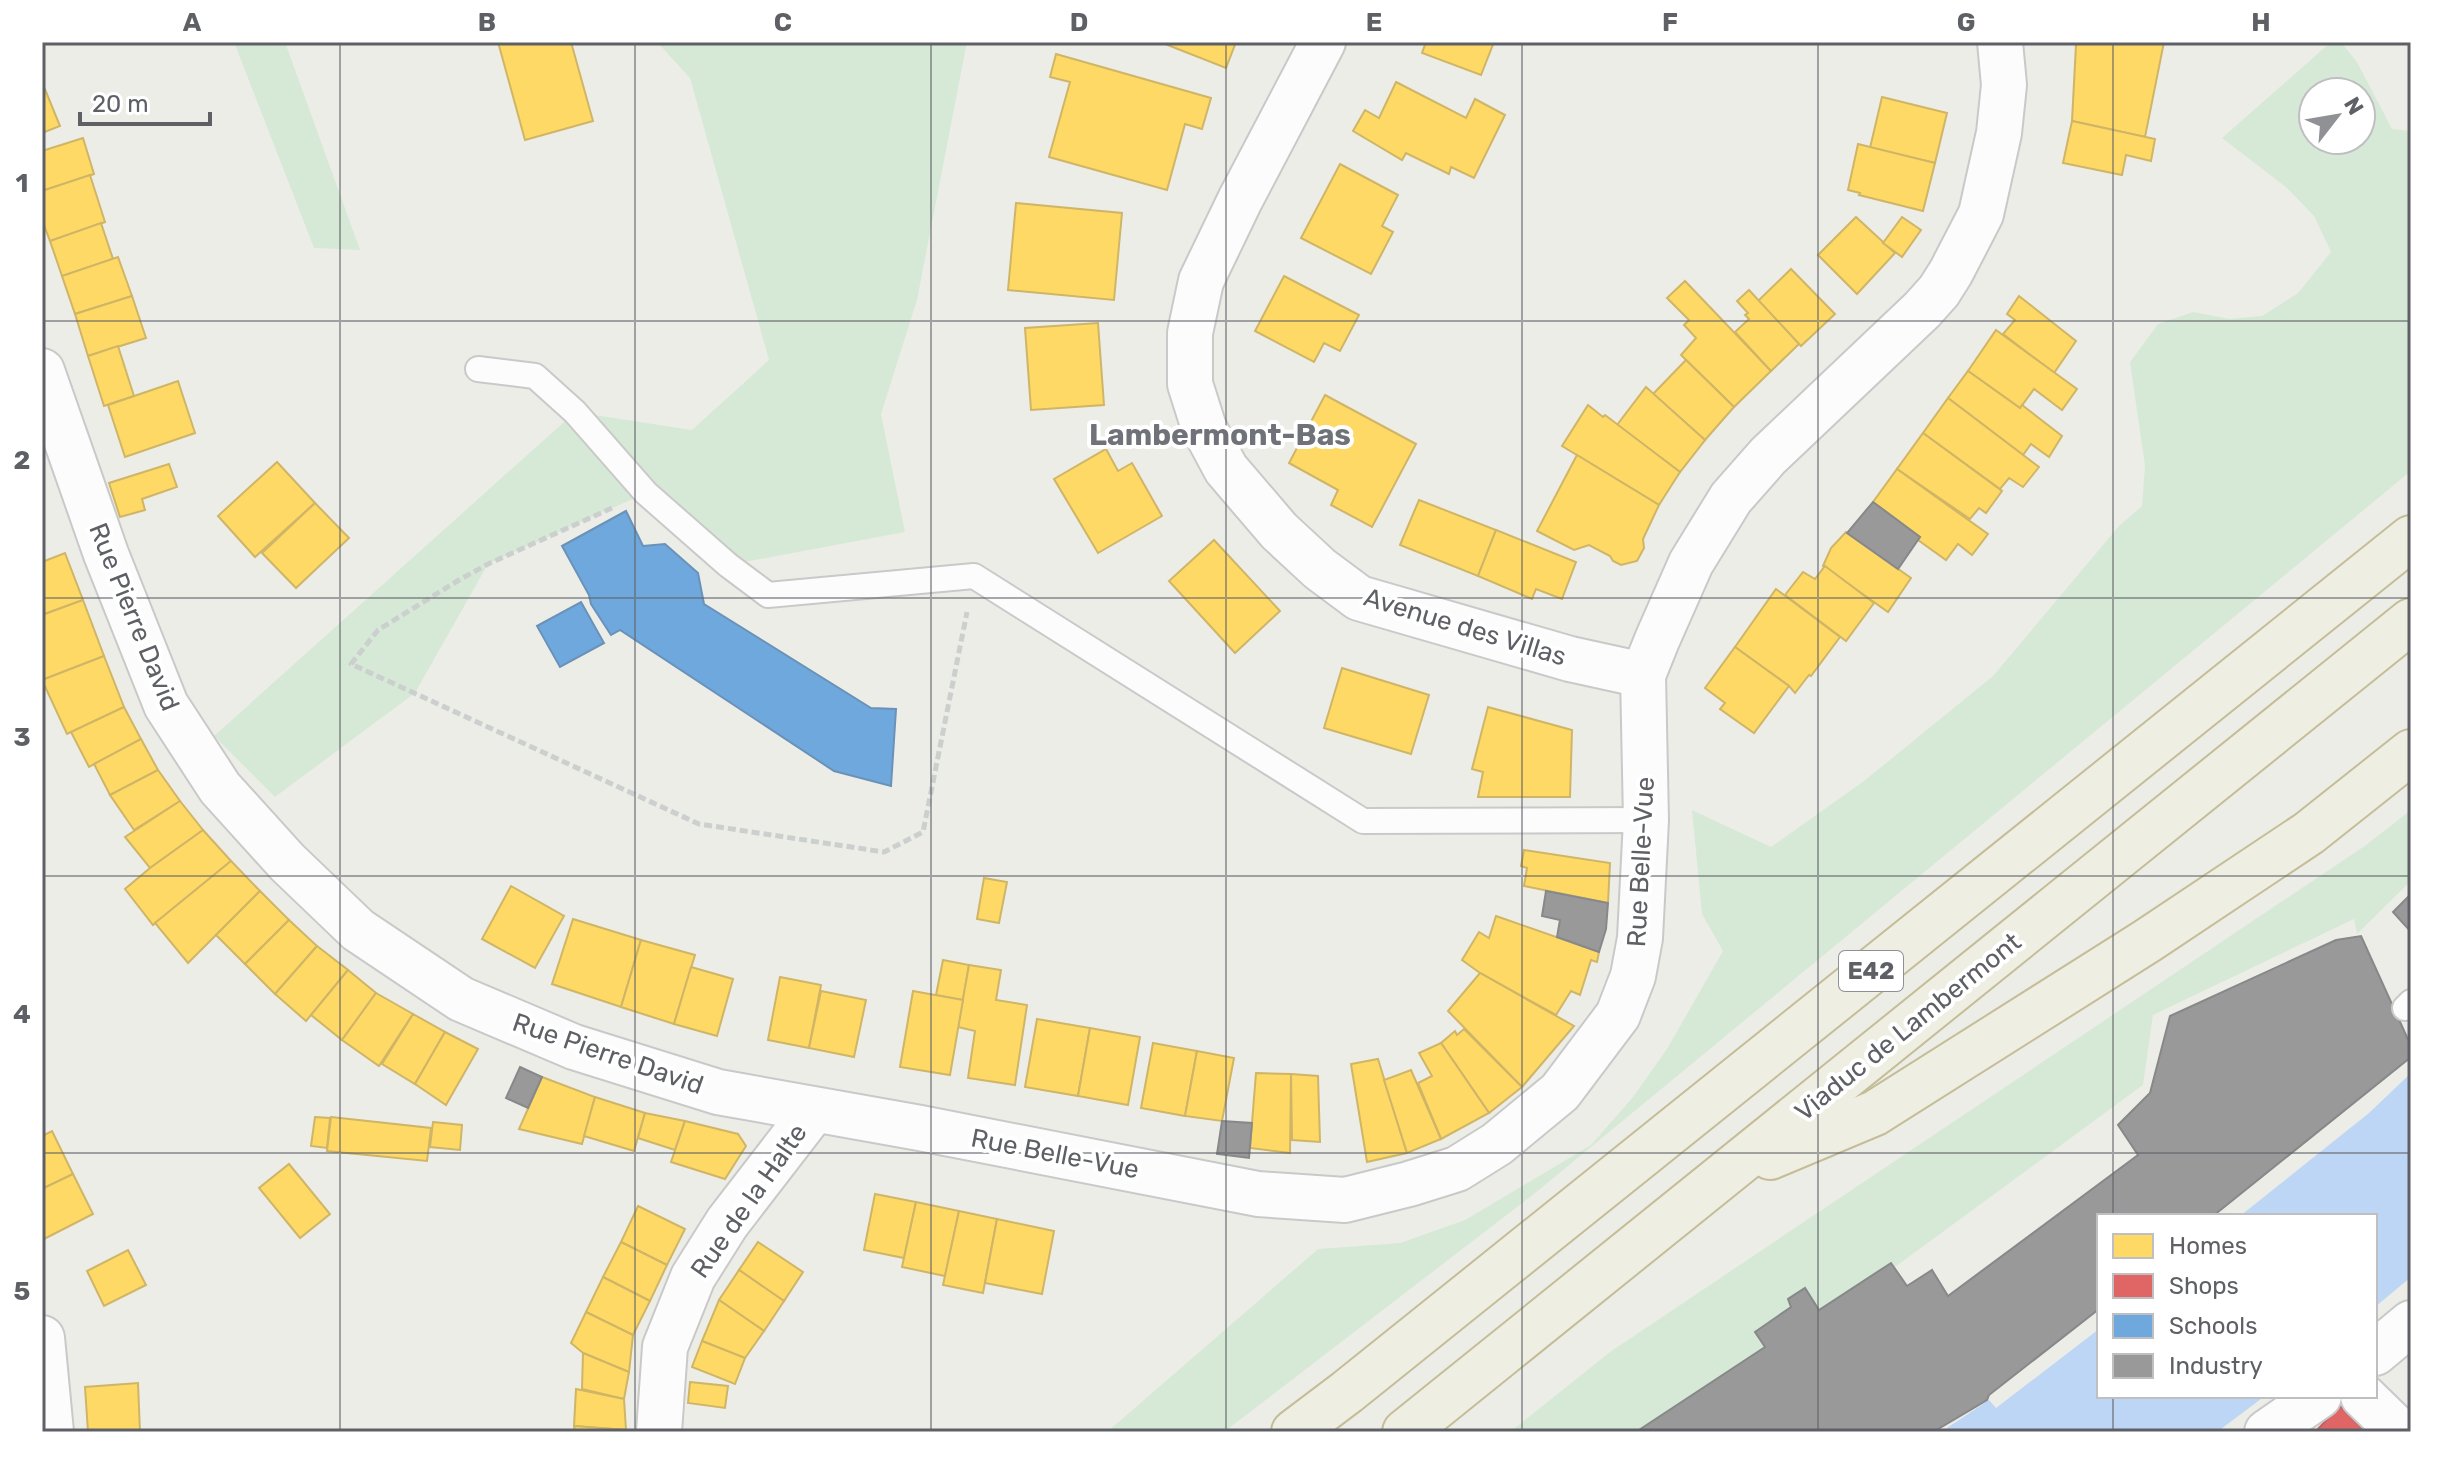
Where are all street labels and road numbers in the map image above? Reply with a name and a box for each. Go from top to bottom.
street label: Rue Pierre David [82,519,186,715]
street label: Avenue des Villas [1360,581,1570,673]
street label: Rue Belle-Vue [1621,776,1661,948]
street label: Viaduc de Lambermont [1789,926,2027,1128]
road number: E42 [1839,951,1903,991]
street label: Rue Pierre David [509,1007,707,1101]
street label: Rue de la Halte [684,1118,814,1284]
street label: Rue Belle-Vue [968,1123,1142,1185]

